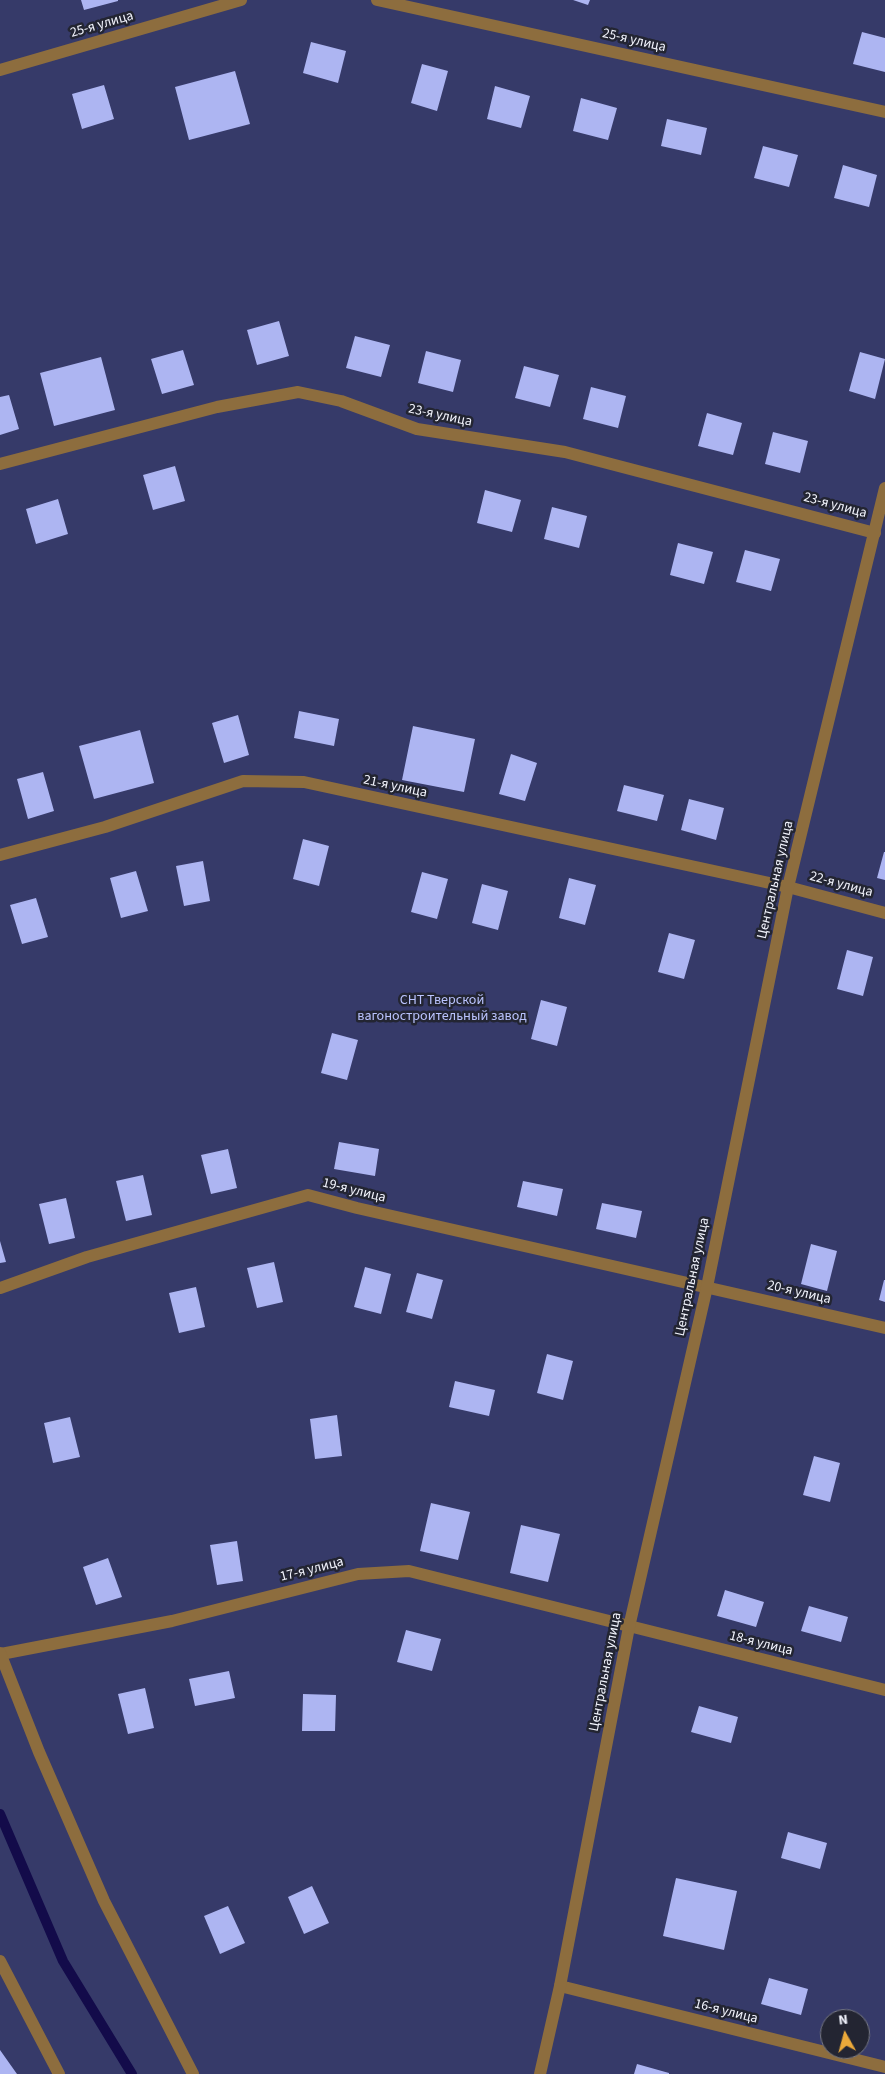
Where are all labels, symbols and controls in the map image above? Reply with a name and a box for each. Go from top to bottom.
street label: 25-я улица [69,8,135,42]
street label: 25-я улица [601,26,667,56]
street label: 23-я улица [407,401,473,431]
street label: 23-я улица [802,489,868,523]
street label: 21-я улица [362,772,428,802]
street label: Центральная улица [754,819,798,941]
street label: 22-я улица [808,868,874,902]
park label: СНТ Тверской вагоностроительный завод [357,993,527,1026]
street label: 19-я улица [321,1175,387,1207]
street label: Центральная улица [672,1216,714,1338]
street label: 20-я улица [766,1278,832,1308]
street label: 17-я улица [279,1554,345,1586]
street label: Центральная улица [586,1611,626,1733]
street label: 18-я улица [728,1628,794,1660]
street label: 16-я улица [693,1996,759,2028]
north arrow [820,2009,870,2059]
text: N [837,2010,849,2031]

